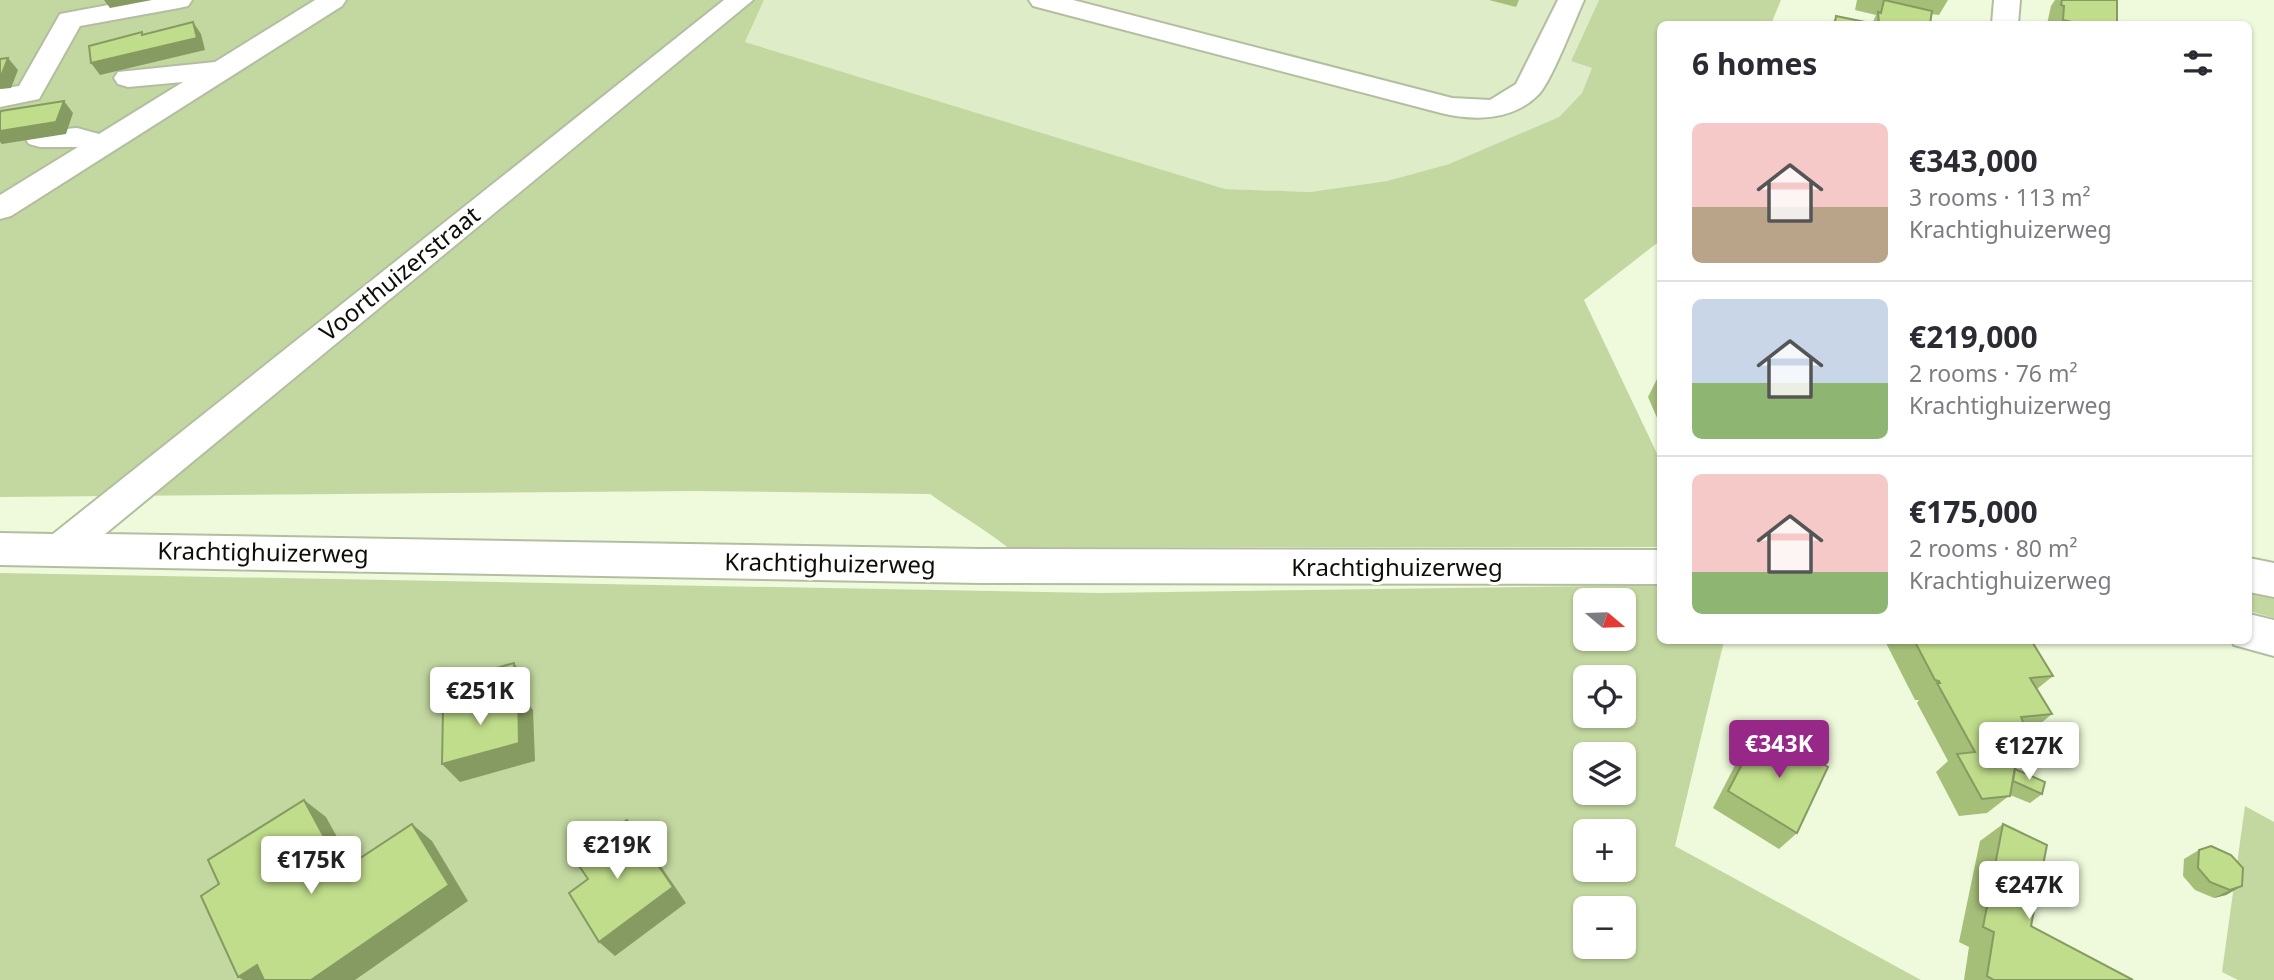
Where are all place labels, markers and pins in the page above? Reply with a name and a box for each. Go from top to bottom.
pin: €251K [431,668,529,727]
pin: €343K [1730,720,1828,780]
pin: €127K [1980,722,2078,782]
pin: €219K [568,822,666,881]
pin: €175K [262,836,360,896]
pin: €247K [1980,862,2078,921]

